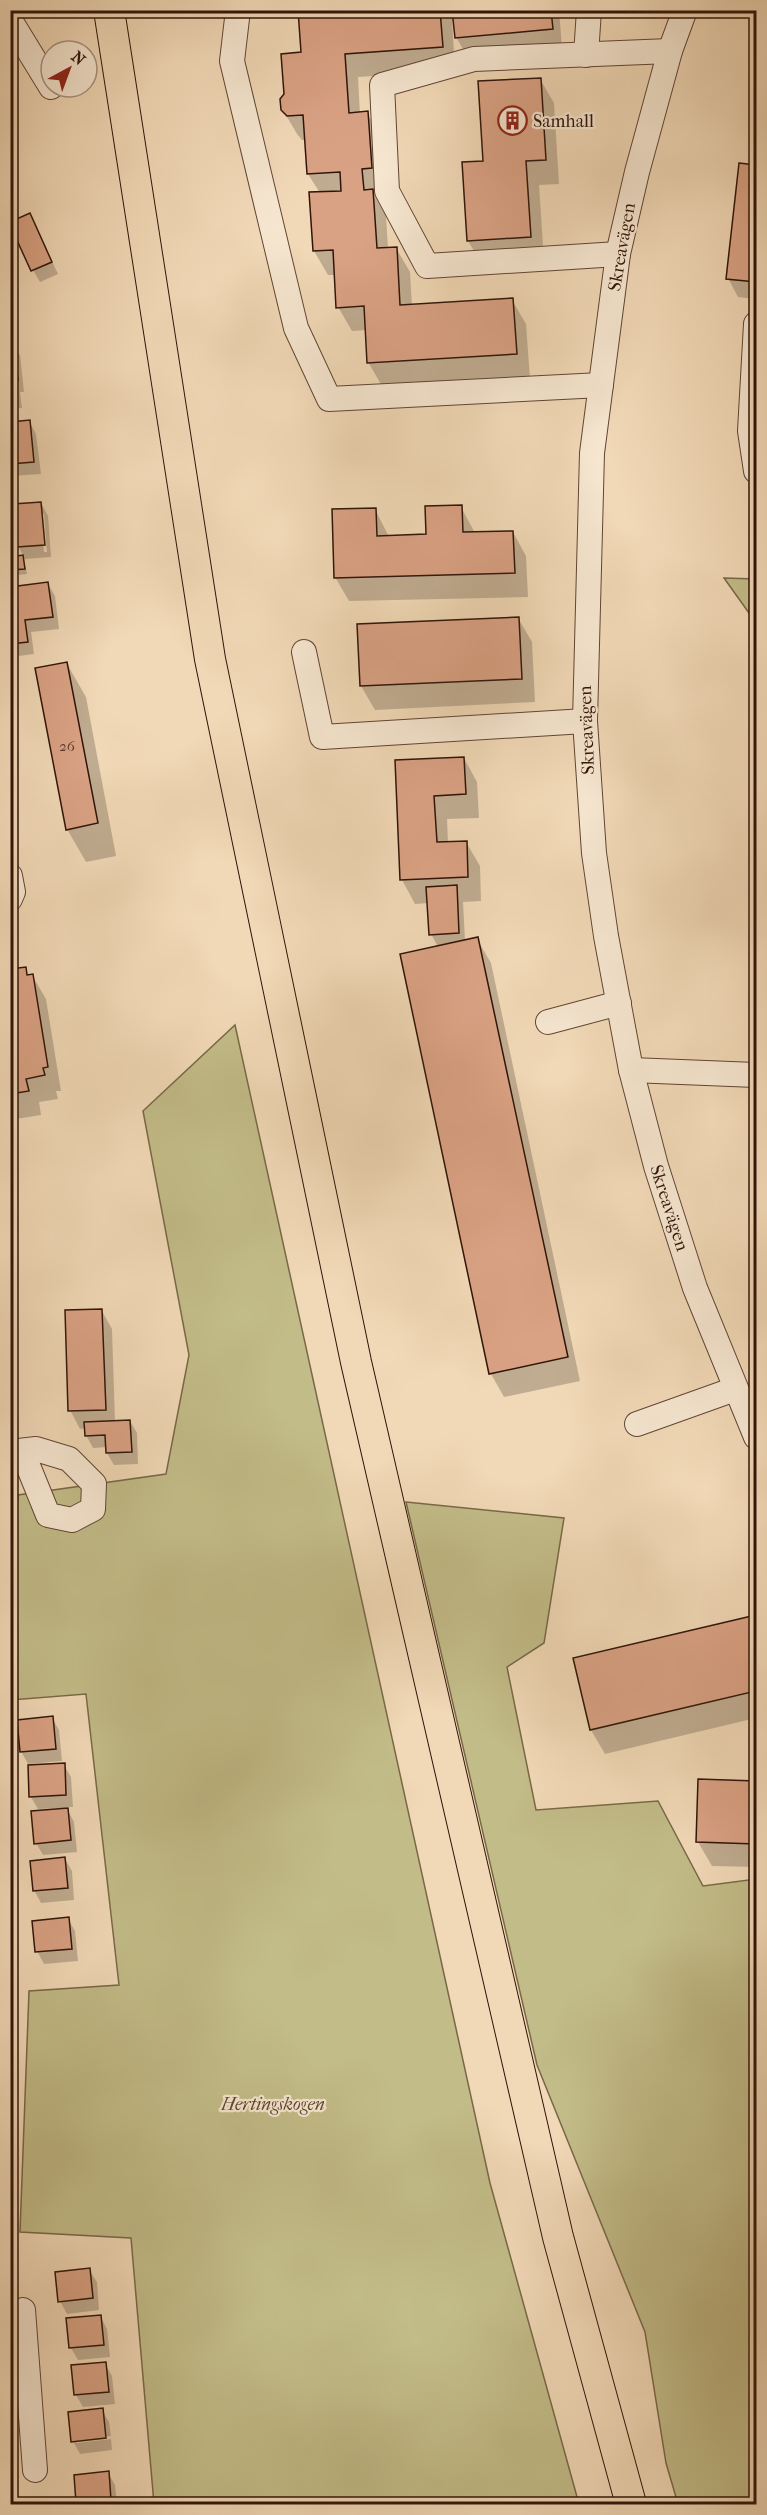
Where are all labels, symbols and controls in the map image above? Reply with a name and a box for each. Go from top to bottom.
north arrow [39,39,99,99]
text: N [68,47,90,70]
building icon: Samhall [496,105,528,137]
place label: Samhall [533,111,594,132]
street label: Skreavägen [604,201,640,293]
street label: Skreavägen [575,684,599,775]
house number: 26 [59,737,76,755]
street label: Skreavägen [645,1162,693,1254]
park label: Hertingskogen [220,2094,325,2115]

